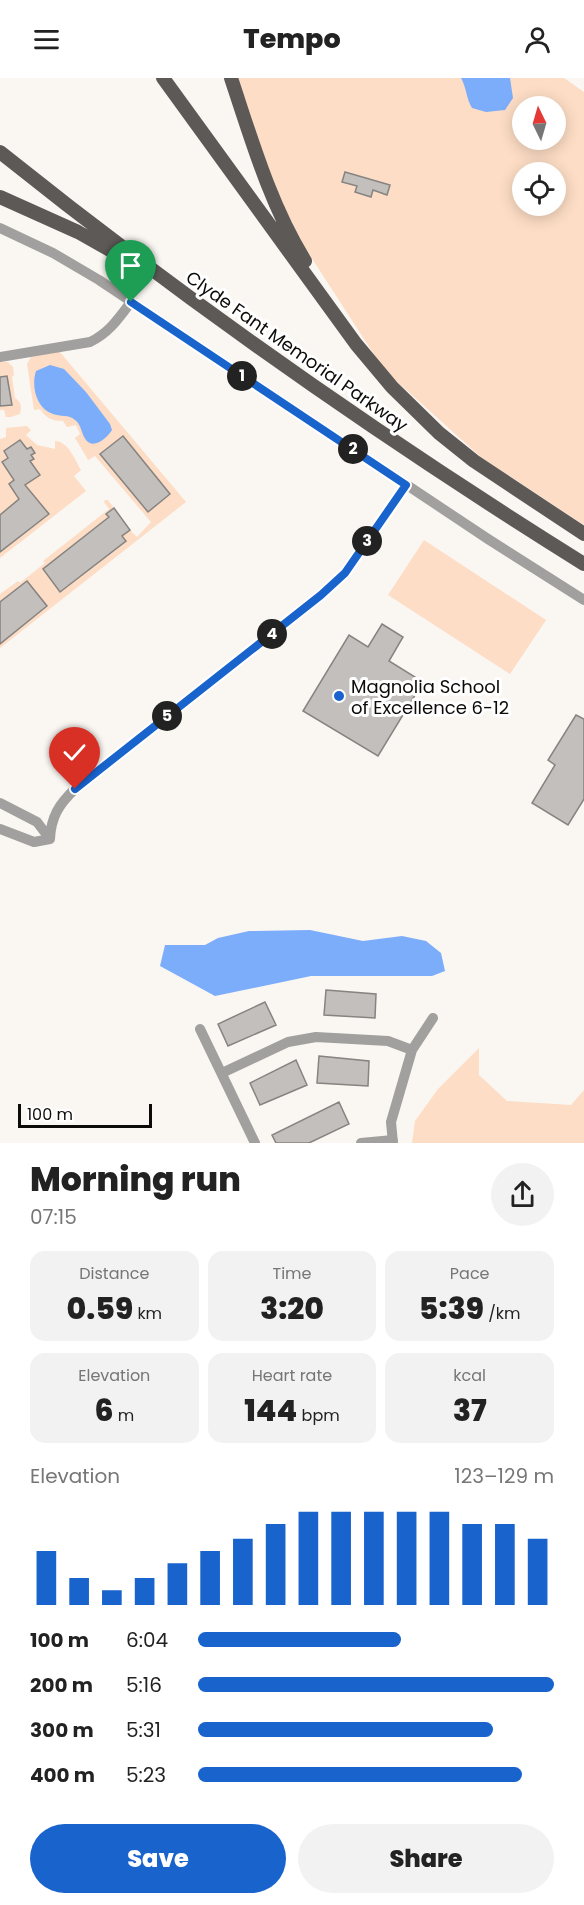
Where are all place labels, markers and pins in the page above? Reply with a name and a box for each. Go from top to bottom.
pin [105,240,156,302]
pin: 1 [227,361,257,391]
pin: 2 [338,434,368,464]
pin: 3 [352,526,382,556]
pin: 4 [257,619,287,649]
place label: Magnolia School of Excellence 6-12 [351,674,509,720]
marker: Magnolia School of Excellence 6-12 [332,689,346,703]
pin: 5 [152,701,182,731]
pin [49,727,100,789]

